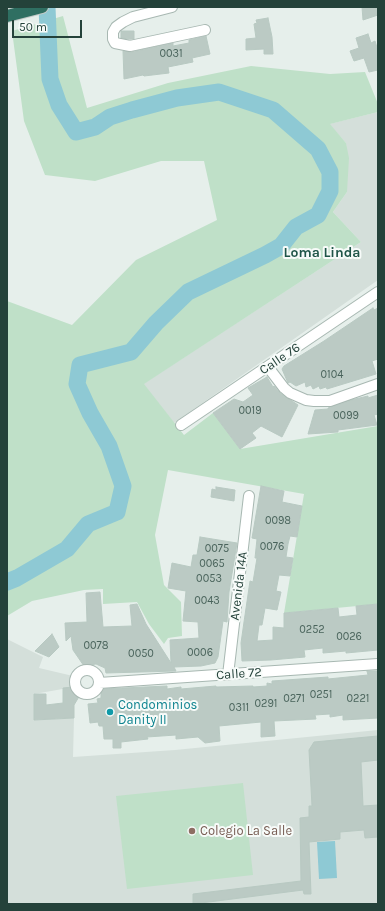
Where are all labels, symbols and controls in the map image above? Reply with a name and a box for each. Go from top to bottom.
scale bar [14,12,84,38]
text: 50 m [19,20,47,34]
house number: 0031 [159,47,183,61]
district label: Loma Linda [284,245,360,261]
street label: Calle 76 [257,340,303,378]
house number: 0104 [321,368,343,382]
house number: 0019 [238,404,262,418]
house number: 0099 [333,409,359,423]
house number: 0098 [265,514,291,528]
house number: 0076 [260,540,284,554]
house number: 0075 [205,542,229,556]
street label: Avenida 14A [227,551,251,621]
house number: 0065 [199,557,225,571]
house number: 0053 [196,572,222,586]
house number: 0043 [194,594,220,608]
house number: 0252 [299,623,325,637]
house number: 0026 [336,630,362,644]
house number: 0078 [84,639,108,653]
house number: 0006 [187,646,213,660]
house number: 0050 [128,647,154,661]
street label: Calle 72 [216,665,262,683]
house number: 0251 [310,688,332,702]
house number: 0271 [283,692,305,706]
house number: 0221 [347,692,369,706]
place label: Condominios Danity II [118,697,197,728]
house number: 0291 [255,697,277,711]
house number: 0311 [229,701,249,715]
marker: Condominios Danity II [105,707,115,717]
place label: Colegio La Salle [200,823,292,839]
marker: Colegio La Salle [187,826,197,836]

